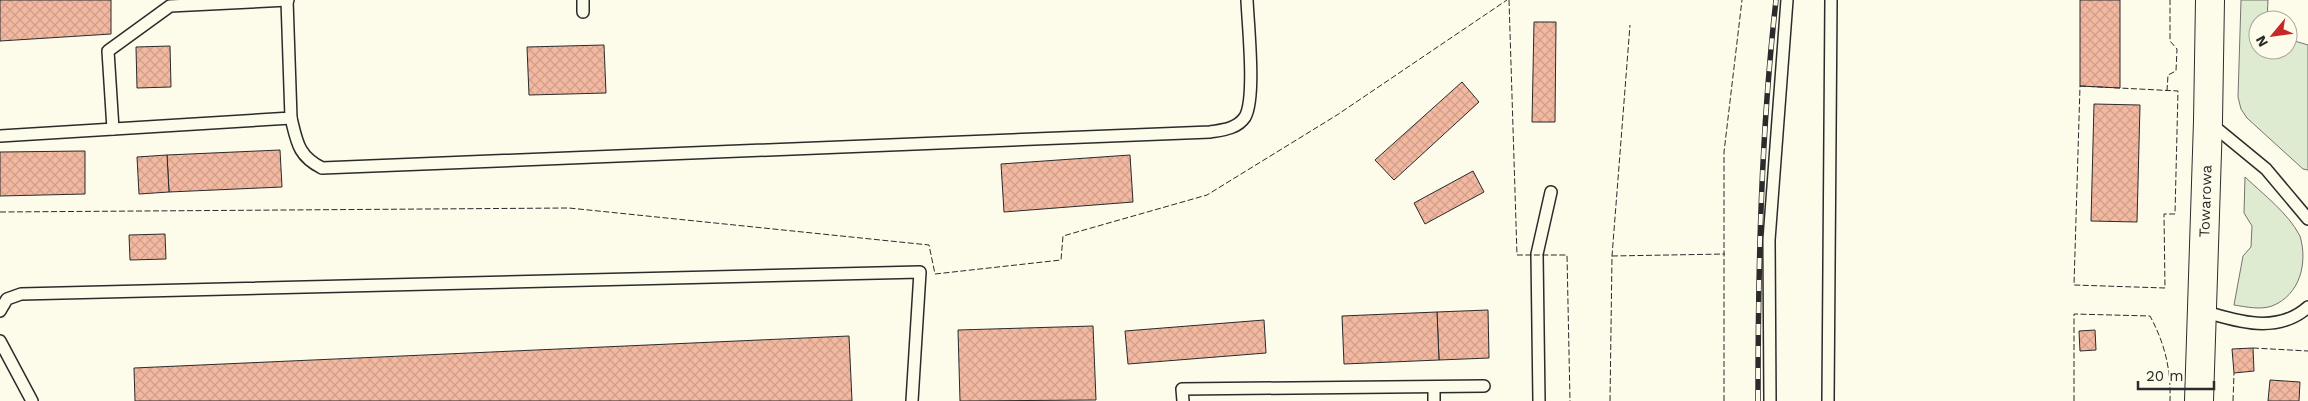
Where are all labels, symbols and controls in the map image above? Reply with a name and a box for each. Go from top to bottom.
north arrow [2248,10,2298,60]
text: N [2252,33,2271,50]
street label: Towarowa [2195,164,2216,238]
scale bar [2138,358,2214,390]
text: 20 m [2146,367,2184,385]

